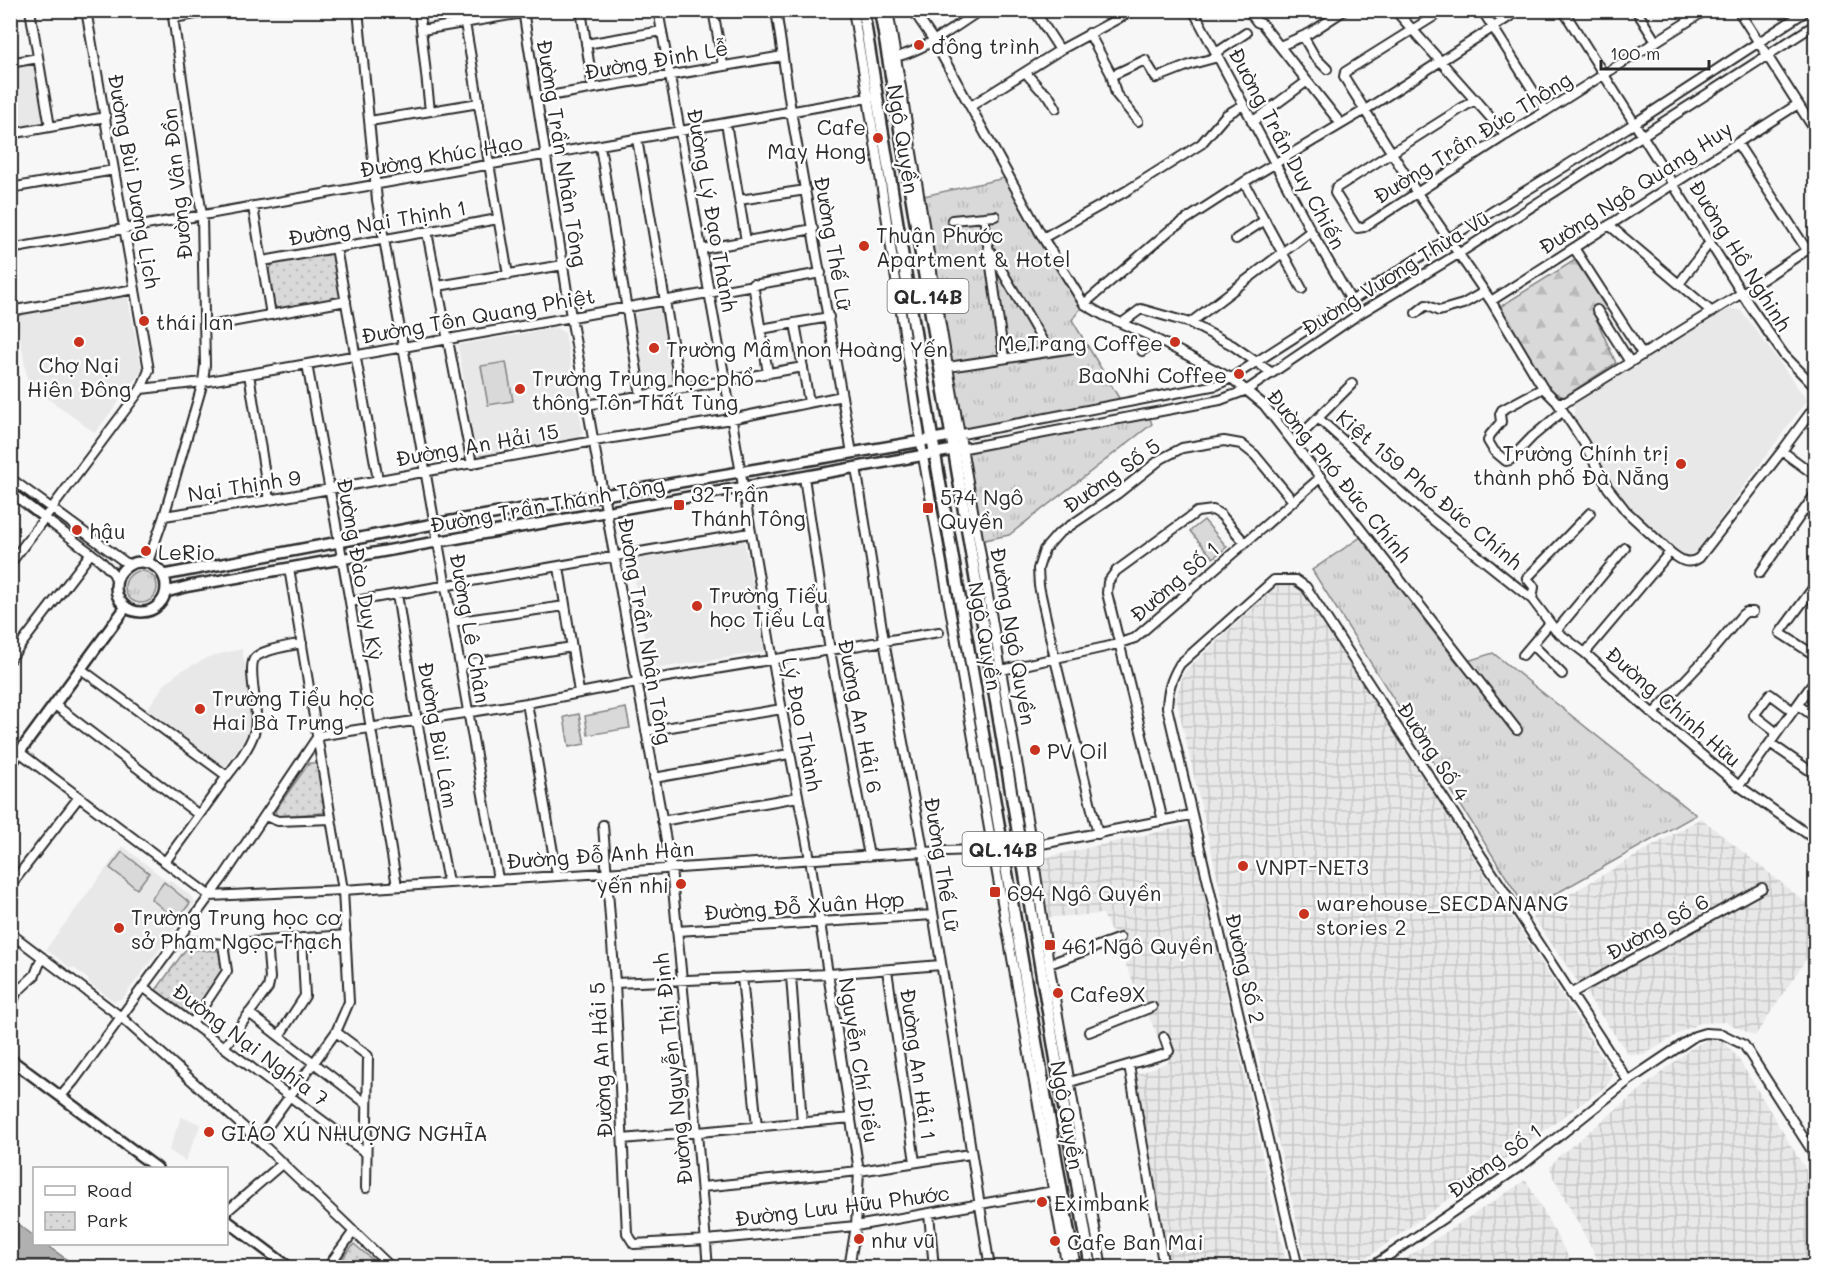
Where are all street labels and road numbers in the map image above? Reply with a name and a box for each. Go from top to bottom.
street label: Đường Đinh Lễ [582,33,730,85]
street label: Đường Trần Nhân Tông [532,37,594,269]
street label: Đường Trần Duy Chiến [1223,42,1353,254]
street label: Đường Trần Đức Thông [1368,65,1576,209]
street label: Đường Bùi Dương Lịch [103,71,167,291]
street label: Ngô Quyền [882,82,926,196]
street label: Đường Lý Đạo Thành [682,106,744,314]
street label: Đường Vân Đồn [155,107,197,261]
street label: Đường Ngô Quang Huy [1533,114,1737,260]
street label: Đường Khúc Hạo [357,127,525,183]
street label: Đường Thế Lữ [809,174,859,314]
street label: Đường Hồ Nghinh [1684,174,1798,336]
street label: Đường Nại Thịnh 1 [286,193,468,251]
street label: Đường Vương Thừa Vũ [1296,203,1494,341]
road number: QL.14B [888,279,968,313]
street label: Đường Tôn Quang Phiệt [359,281,597,349]
street label: Đường Phó Đức Chính [1262,383,1418,567]
street label: Kiệt 159 Phó Đức Chính [1331,403,1529,575]
street label: Đường An Hải 15 [393,416,561,472]
street label: Đường Số 5 [1057,432,1165,518]
street label: Nại Thịnh 9 [185,463,303,507]
street label: Đường Trần Thánh Tông [427,470,667,538]
street label: Đường Đào Duy Kỳ [332,476,390,662]
street label: Đường Trần Nhân Tông [613,515,679,747]
street label: Đường Số 1 [1124,535,1224,627]
street label: Đường Ngô Quyền [985,545,1043,727]
street label: Đường Lê Chân [445,551,497,705]
street label: Ngô Quyền [963,579,1009,693]
street label: Đường An Hải 6 [833,637,889,795]
street label: Đường Chính Hữu [1601,640,1747,772]
street label: Lý Đạo Thành [777,655,829,793]
street label: Đường Bùi Lâm [413,660,465,810]
street label: Đường Số 4 [1392,696,1476,806]
street label: Đường Thế Lữ [919,795,967,934]
road number: QL.14B [962,832,1044,866]
street label: Đường Đỗ Anh Hàn [505,834,695,874]
street label: Đường Đỗ Xuân Hợp [703,885,905,925]
street label: Đường Số 6 [1601,887,1713,965]
street label: Đường Số 2 [1220,910,1272,1026]
street label: Đường Nguyễn Thị Định [646,952,698,1186]
street label: Nguyễn Chí Diểu [834,975,886,1145]
street label: Đường Nại Nghĩa 7 [167,976,335,1112]
street label: Đường An Hải 5 [582,981,618,1139]
street label: Đường An Hải 1 [895,986,943,1142]
street label: Ngô Quyền [1045,1058,1091,1172]
street label: Đường Số 1 [1442,1117,1546,1203]
street label: Đường Lưu Hữu Phước [733,1178,951,1232]

